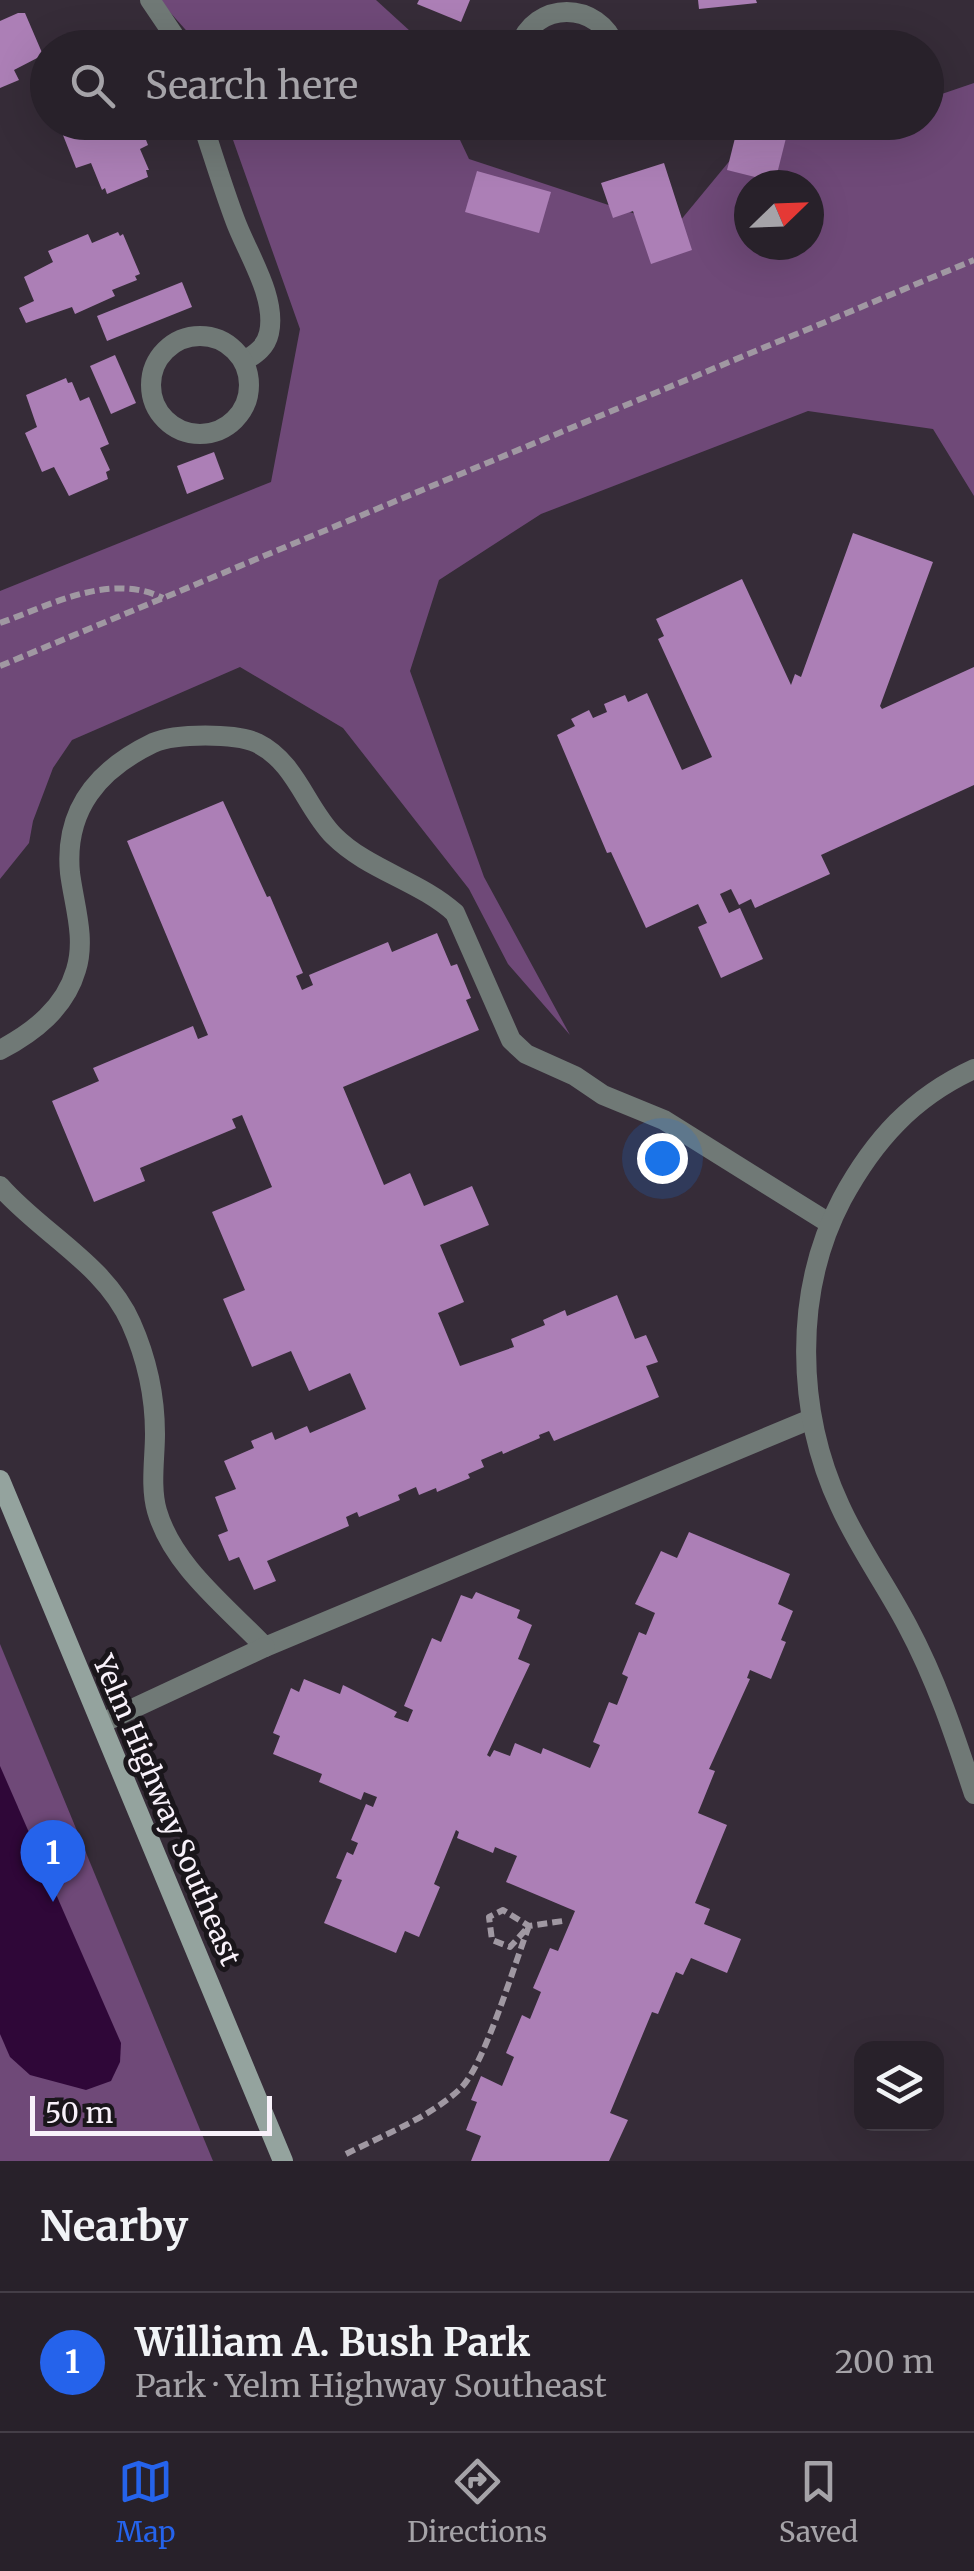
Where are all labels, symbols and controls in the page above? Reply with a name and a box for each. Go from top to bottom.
search box [30,30,944,140]
icon: search [65,58,120,113]
text: Search here [145,62,358,109]
north arrow [734,170,824,260]
your location [637,1133,688,1184]
street label: Yelm Highway Southeast [85,1648,249,1971]
pin: 1 [20,1820,86,1902]
map controls [854,2041,944,2131]
button: layers [854,2041,944,2131]
scale bar [30,2091,272,2136]
text: 50 m [45,2095,113,2131]
text: Nearby [40,2200,188,2252]
text: William A. Bush Park [135,2319,530,2366]
text: 1 [65,2342,80,2382]
text: 200 m [835,2342,934,2382]
text: Park · Yelm Highway Southeast [135,2366,607,2406]
tab: Map [116,2454,176,2550]
tab: Directions [407,2454,547,2550]
tab: Saved [779,2454,858,2550]

